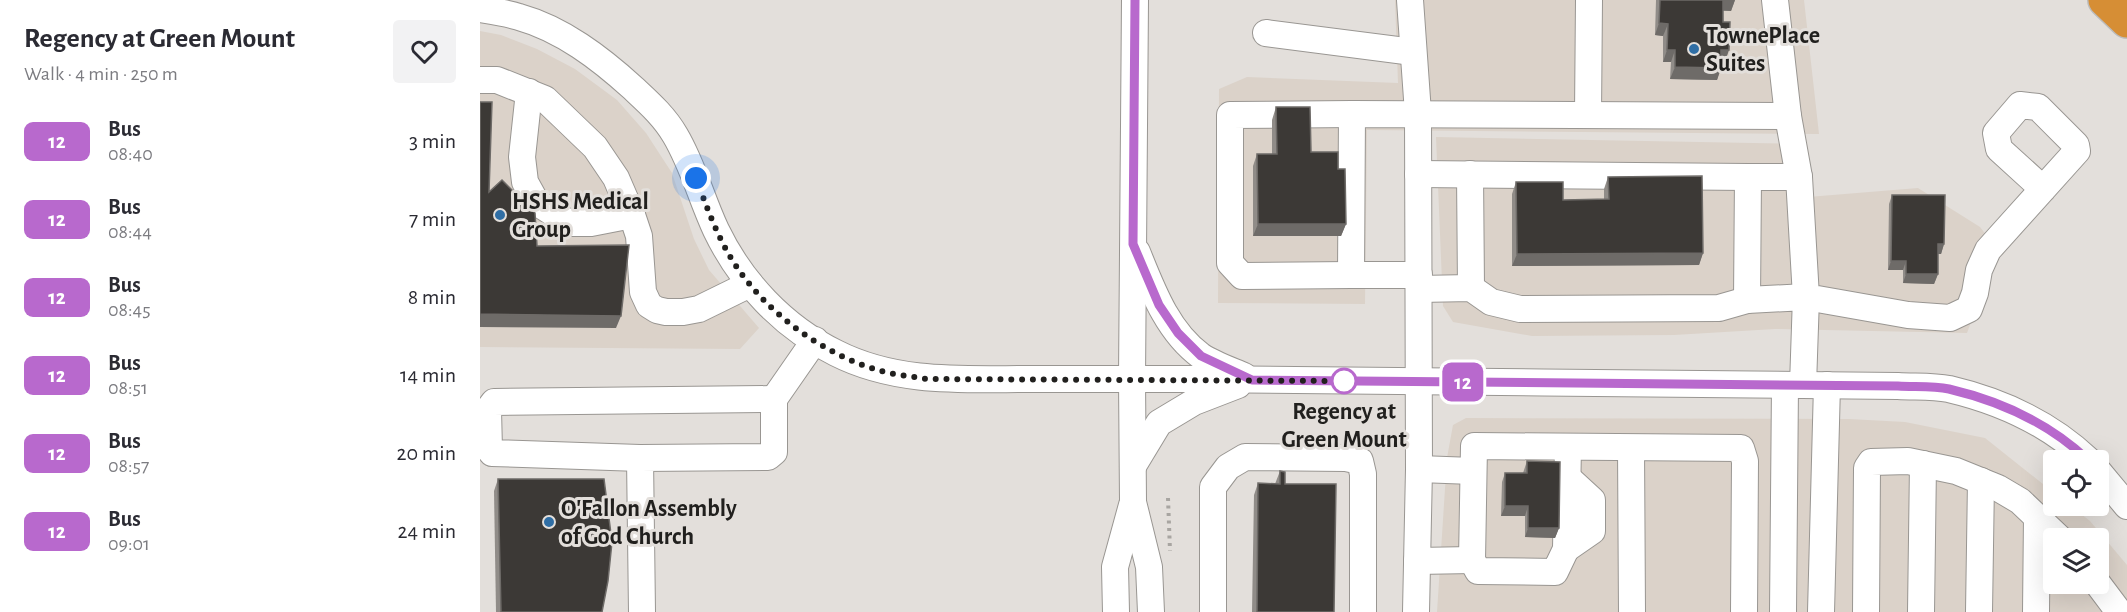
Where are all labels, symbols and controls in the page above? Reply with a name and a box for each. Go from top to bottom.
button: heart [393,20,456,83]
place label: TownePlace Suites [1706,24,1820,76]
text: Regency at Green Mount [24,25,295,53]
marker: TownePlace Suites [1687,42,1701,56]
text: Walk · 4 min · 250 m [24,64,178,84]
text: Bus [108,118,141,140]
text: 3 min [409,130,456,152]
text: 12 [48,131,66,152]
text: 08:40 [108,144,153,164]
your location [681,163,711,193]
place label: HSHS Medical Group [512,190,649,242]
text: Bus [108,196,141,218]
text: 7 min [409,208,456,230]
marker: HSHS Medical Group [493,208,507,222]
text: 12 [48,209,66,230]
text: 08:44 [108,222,152,242]
text: Bus [108,274,141,296]
text: 8 min [408,286,456,308]
text: 12 [48,287,66,308]
text: 08:45 [108,300,151,320]
text: Bus [108,352,141,374]
line badge: 12 [1436,362,1490,401]
text: 14 min [400,364,456,386]
text: 12 [48,365,66,386]
marker: Regency at Green Mount [1331,368,1357,394]
text: 12 [1454,372,1472,393]
text: 08:51 [108,378,148,398]
place label: Regency at Green Mount [1282,400,1407,452]
text: Bus [108,430,141,452]
text: 20 min [396,442,456,464]
text: 12 [48,443,66,464]
map controls [2043,450,2109,594]
button: locate [2043,450,2109,516]
text: 08:57 [108,456,149,476]
place label: O'Fallon Assembly of God Church [561,497,737,549]
text: Bus [108,508,141,530]
marker: O'Fallon Assembly of God Church [542,515,556,529]
text: 24 min [398,520,456,542]
text: 12 [48,521,66,542]
button: layers [2043,528,2109,594]
text: 09:01 [108,534,150,554]

